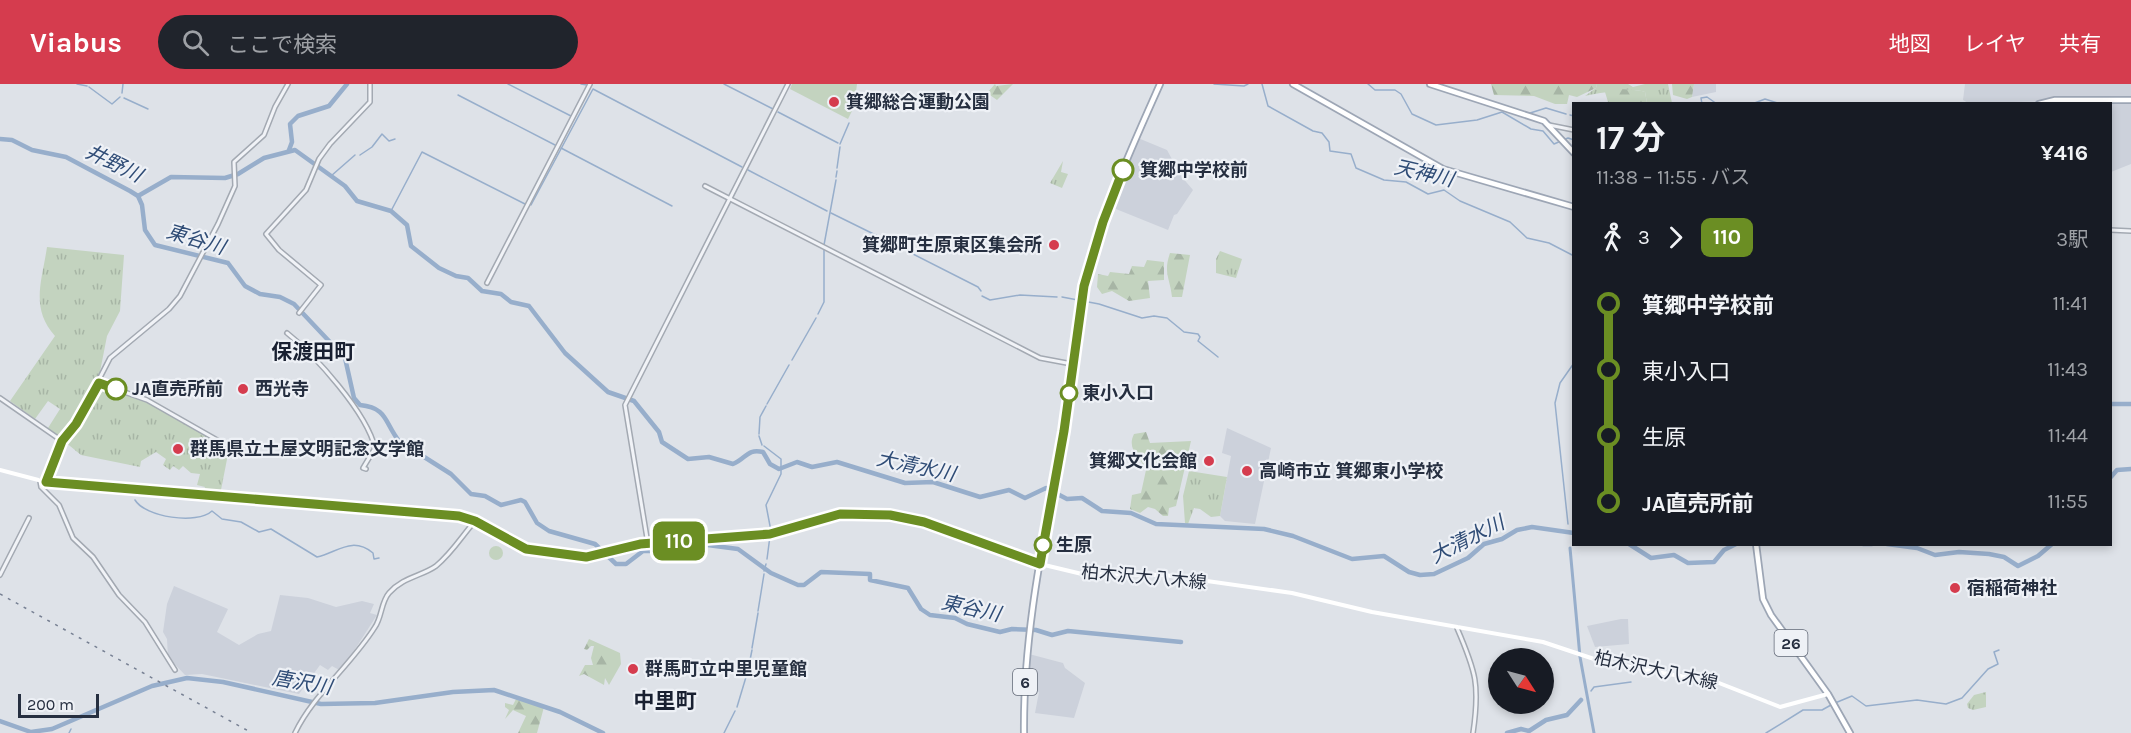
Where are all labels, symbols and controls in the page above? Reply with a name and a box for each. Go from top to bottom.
search box [158,15,578,69]
text: Viabus [30,26,122,59]
icon: search [179,26,212,59]
text: ここで検索 [227,32,337,58]
text: 地図 [1889,32,1931,56]
text: レイヤ [1964,32,2026,56]
text: 共有 [2059,32,2101,56]
place label: 箕郷総合運動公園 [846,91,990,113]
marker: 箕郷総合運動公園 [827,95,841,109]
text: 17 分 [1596,119,1666,157]
water label: 井野川 [82,140,148,188]
text: ¥416 [2041,140,2088,166]
water label: 天神川 [1392,156,1458,192]
marker: 箕郷中学校前 [1112,159,1134,181]
place label: 箕郷中学校前 [1140,159,1248,181]
text: 11:38 – 11:55 · バス [1596,166,1750,189]
water label: 東谷川 [164,220,230,260]
icon: walk [1596,221,1629,254]
icon: forward [1659,221,1692,254]
text: 110 [1713,225,1741,249]
text: 3 [1638,226,1650,249]
text: 3駅 [2056,228,2088,251]
place label: 箕郷町生原東区集会所 [862,234,1042,256]
marker: 箕郷町生原東区集会所 [1047,238,1061,252]
text: 11:41 [2052,292,2088,315]
text: 箕郷中学校前 [1642,293,1774,319]
district label: 保渡田町 [271,340,355,364]
text: 11:43 [2047,358,2088,381]
text: 東小入口 [1642,359,1730,385]
marker: JA直売所前 [105,378,127,400]
place label: JA直売所前 [132,378,223,400]
place label: 西光寺 [255,378,309,400]
marker: 西光寺 [236,382,250,396]
place label: 東小入口 [1082,382,1154,404]
marker: 東小入口 [1060,384,1078,402]
text: 11:44 [2048,424,2088,447]
text: 生原 [1642,425,1686,451]
place label: 群馬県立土屋文明記念文学館 [190,438,424,460]
marker: 群馬県立土屋文明記念文学館 [171,442,185,456]
water label: 大清水川 [874,447,959,486]
place label: 箕郷文化会館 [1089,450,1197,472]
marker: 箕郷文化会館 [1202,454,1216,468]
place label: 高崎市立 箕郷東小学校 [1259,460,1444,482]
marker: 高崎市立 箕郷東小学校 [1240,464,1254,478]
text: 11:55 [2048,490,2088,513]
text: JA直売所前 [1642,491,1754,517]
water label: 大清水川 [1426,510,1510,568]
line badge: 110 [644,522,714,560]
text: 110 [665,529,693,553]
place label: 生原 [1056,534,1092,556]
marker: 生原 [1034,536,1052,554]
street label: 柏木沢大八木線 [1080,561,1208,593]
place label: 宿稲荷神社 [1967,577,2057,599]
marker: 宿稲荷神社 [1948,581,1962,595]
water label: 東谷川 [939,591,1005,626]
road number: 26 [1774,630,1808,656]
street label: 柏木沢大八木線 [1592,646,1720,694]
north arrow [1488,648,1554,714]
map controls [1488,648,1554,714]
place label: 群馬町立中里児童館 [645,658,807,680]
marker: 群馬町立中里児童館 [626,662,640,676]
water label: 唐沢川 [270,666,335,699]
road number: 6 [1013,669,1037,695]
district label: 中里町 [634,689,697,713]
scale bar [18,691,99,718]
text: 200 m [27,695,74,714]

